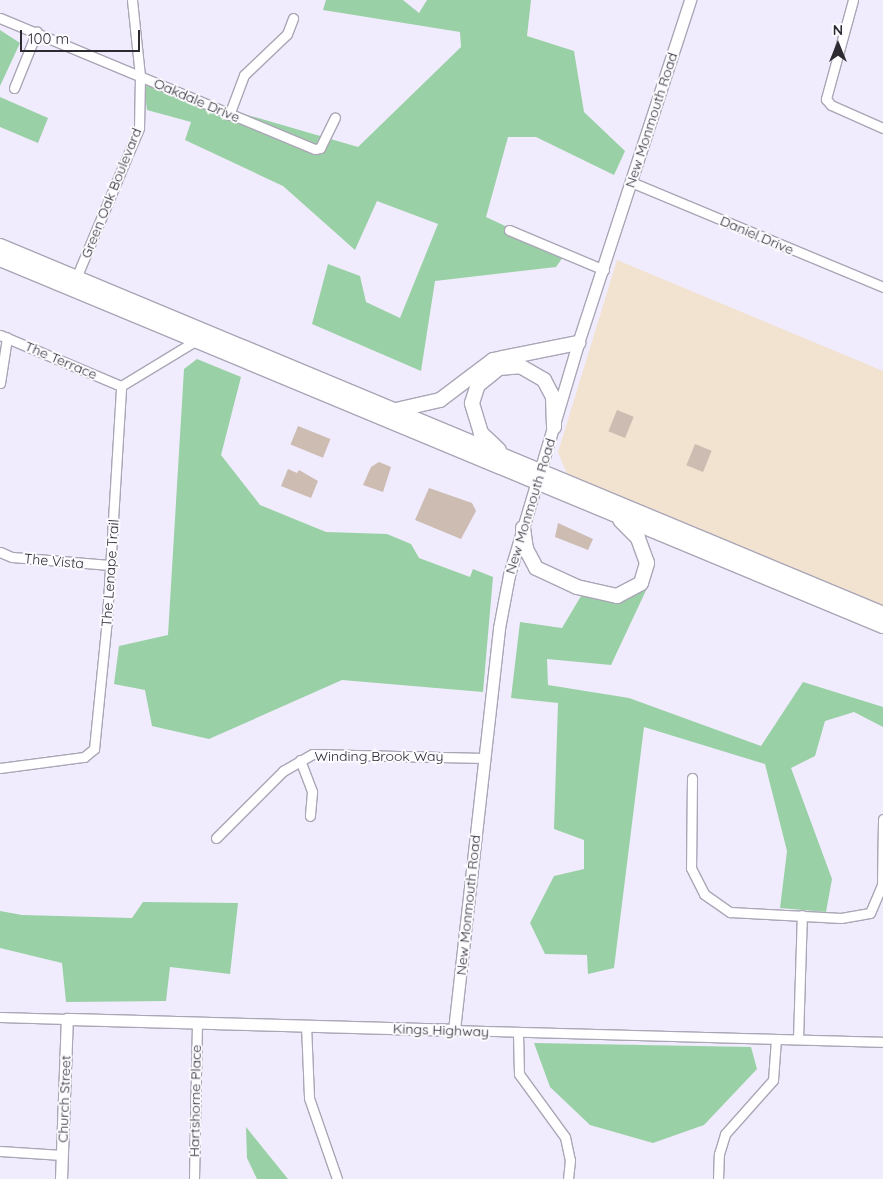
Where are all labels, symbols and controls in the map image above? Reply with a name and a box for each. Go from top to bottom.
scale bar [22,20,142,52]
north arrow [813,20,863,70]
text: N [833,21,843,39]
text: 100 m [28,29,69,48]
street label: New Monmouth Road [621,50,681,190]
street label: Oakdale Drive [151,74,243,126]
street label: Green Oak Boulevard [77,125,145,261]
street label: Daniel Drive [718,212,796,258]
street label: The Terrace [22,337,100,383]
street label: New Monmouth Road [501,436,559,576]
street label: The Lenape Trail [98,519,122,627]
street label: The Vista [23,550,85,572]
street label: Winding Brook Way [315,748,443,764]
street label: New Monmouth Road [452,834,484,976]
street label: Kings Highway [393,1020,489,1040]
street label: Hartshorne Place [186,1045,204,1157]
street label: Church Street [54,1055,74,1143]

